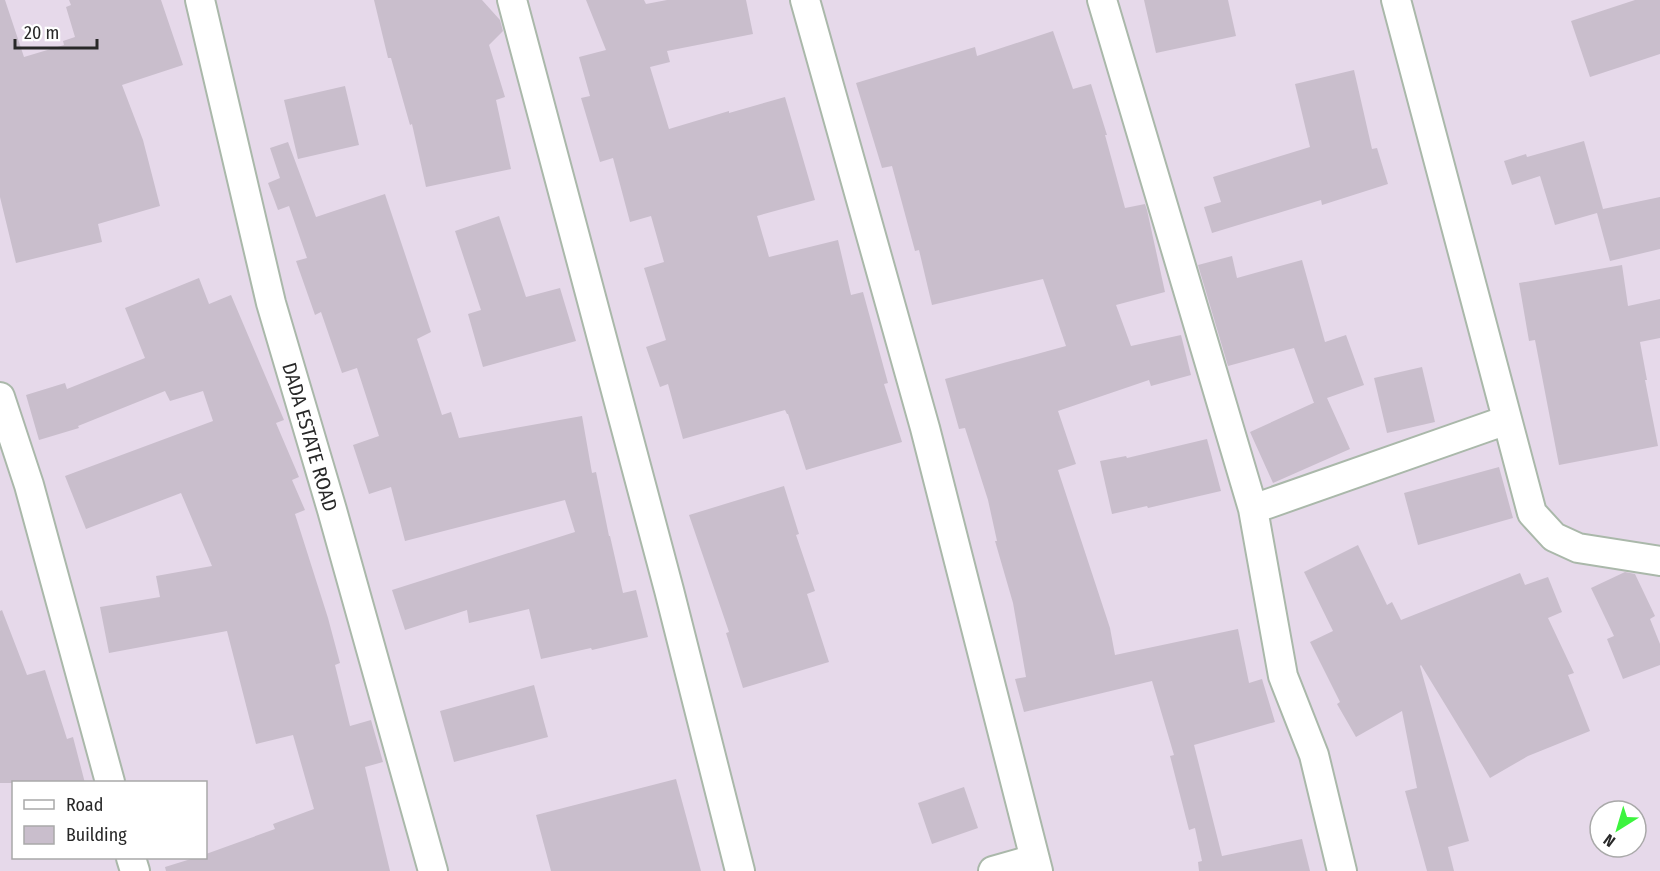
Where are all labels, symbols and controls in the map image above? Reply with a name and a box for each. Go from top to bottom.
scale bar [15,12,98,50]
text: 20 m [24,22,59,44]
street label: DADA ESTATE ROAD [277,360,343,514]
legend [12,781,207,859]
text: Road [66,794,103,816]
north arrow [1588,799,1648,859]
text: Building [66,824,127,846]
text: N [1600,830,1619,851]

